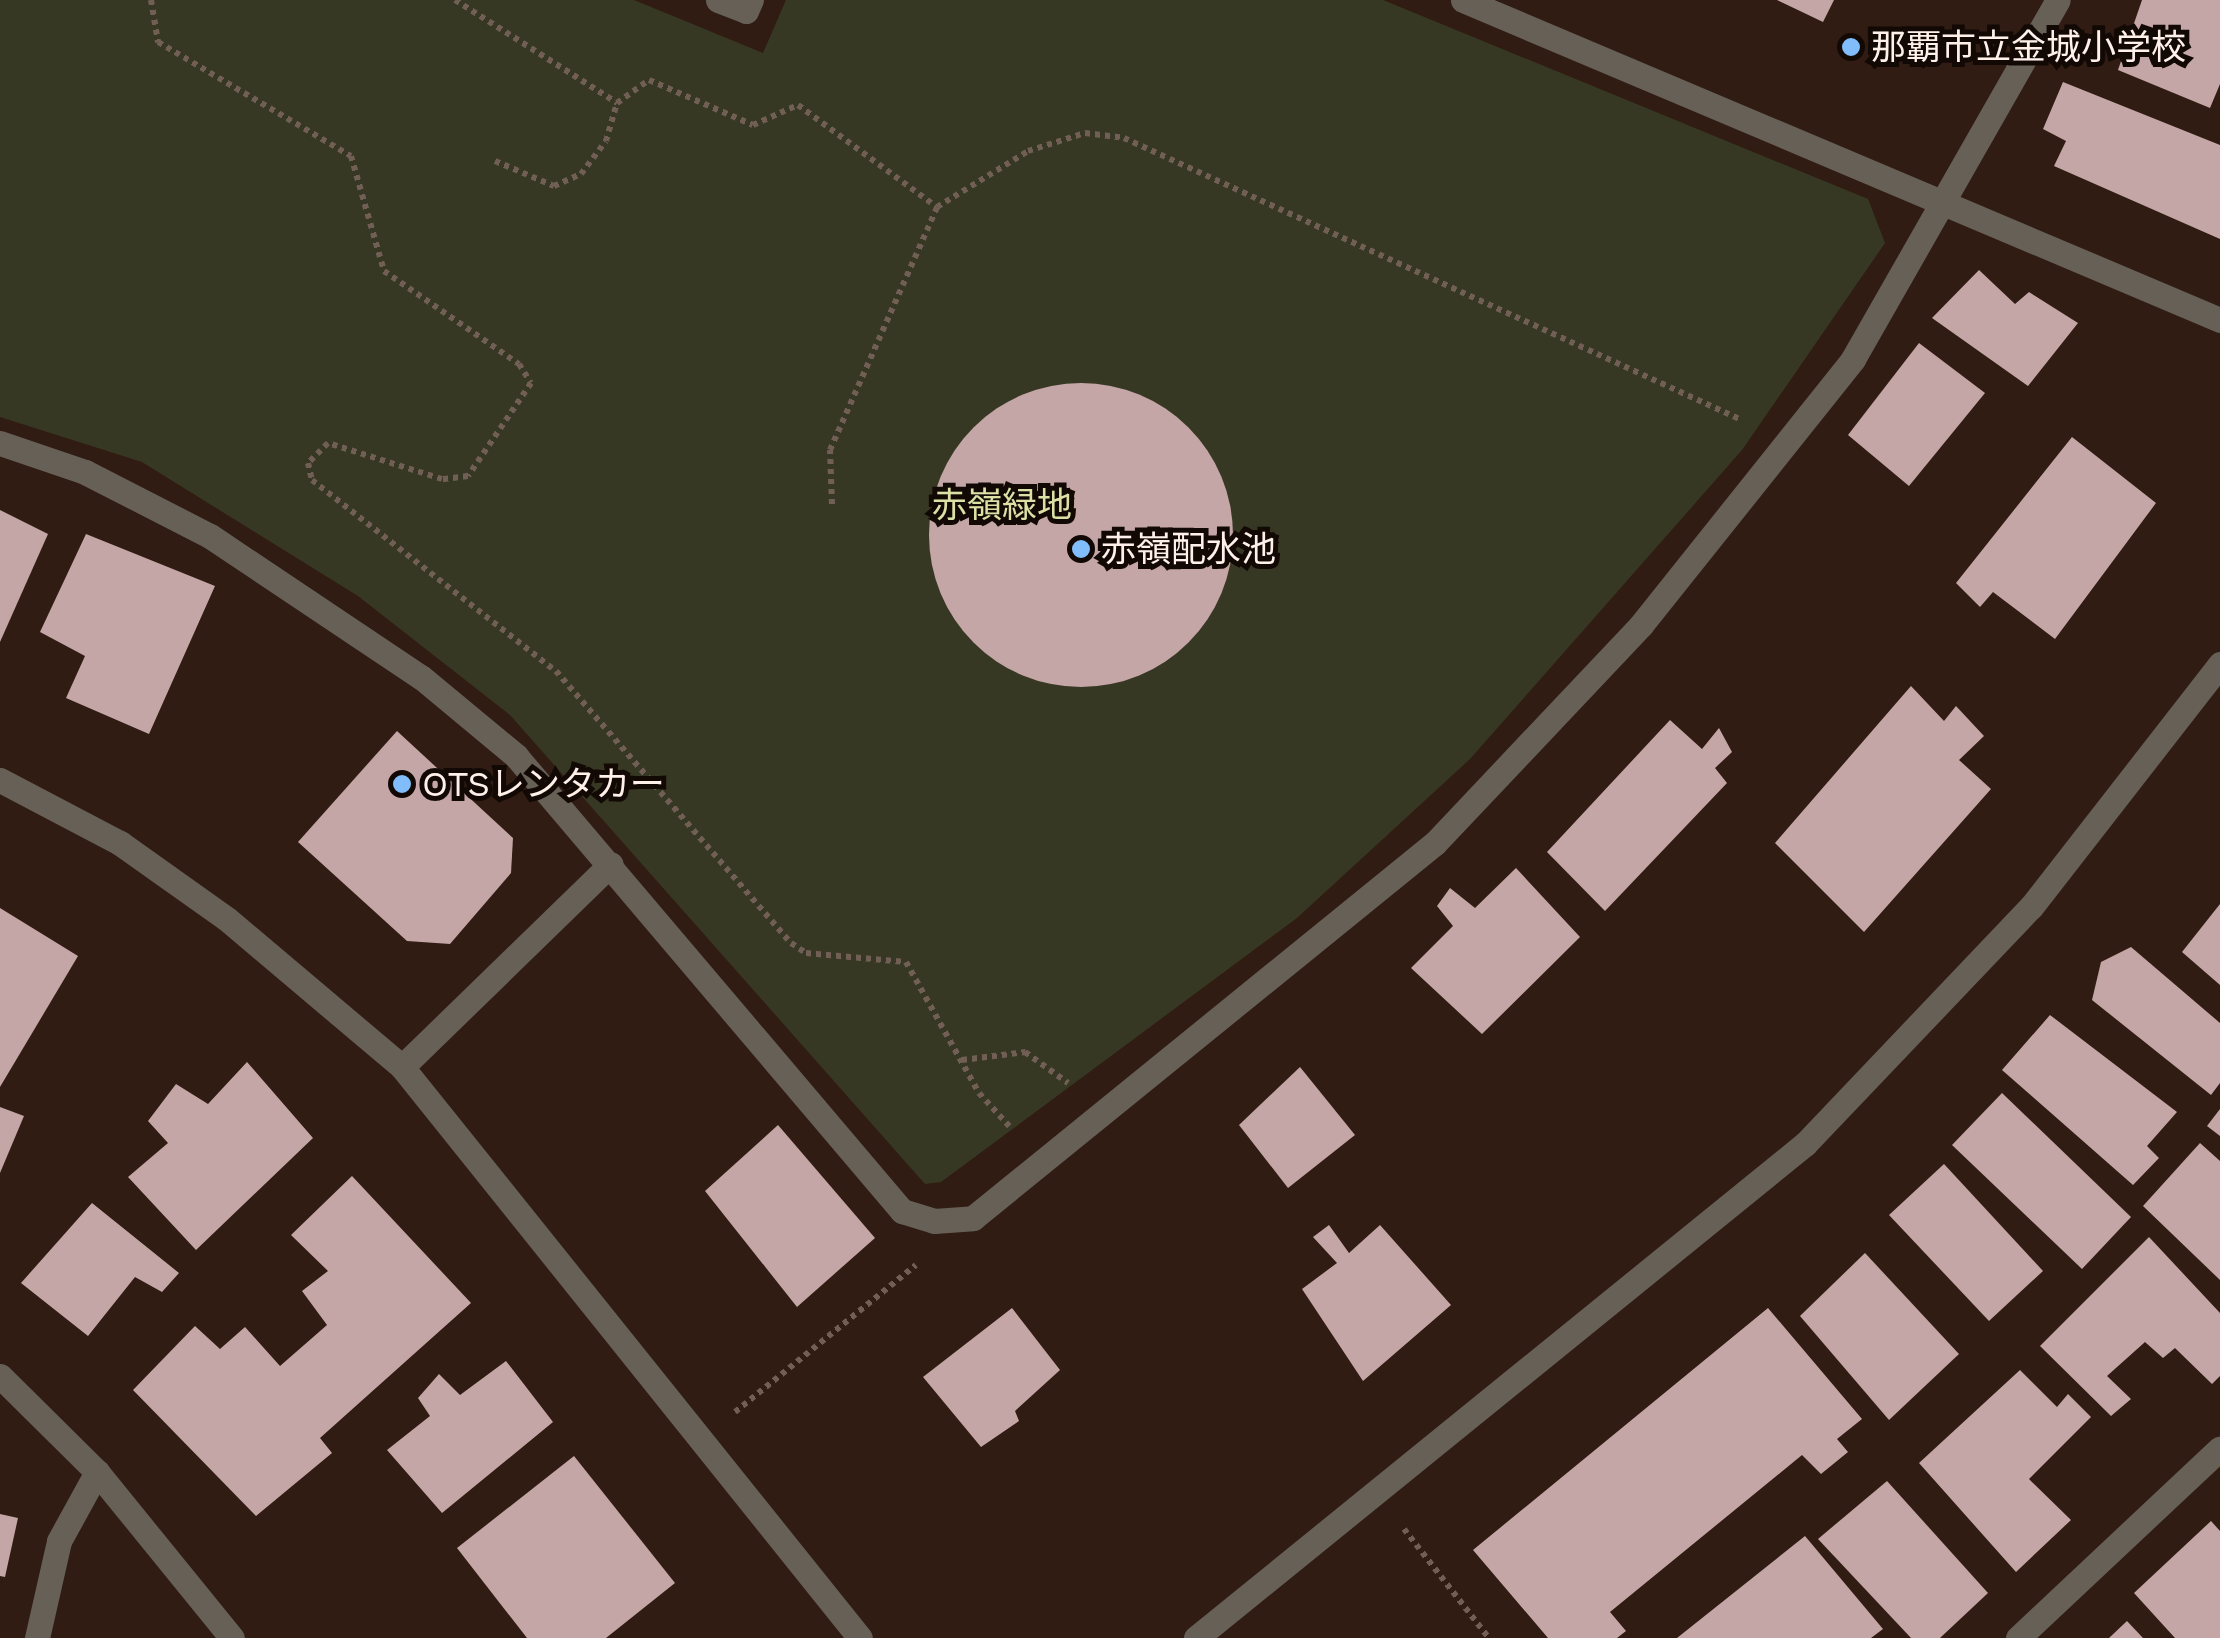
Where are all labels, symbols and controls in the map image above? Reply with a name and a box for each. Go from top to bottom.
place label: 那覇市立金城小学校 [1871,26,2186,68]
marker: 那覇市立金城小学校 [1840,36,1862,58]
park label: 赤嶺緑地 [932,484,1072,526]
place label: 赤嶺配水池 [1101,528,1276,570]
marker: 赤嶺配水池 [1070,538,1092,560]
place label: OTSレンタカー [422,763,665,805]
marker: OTSレンタカー [391,773,413,795]

